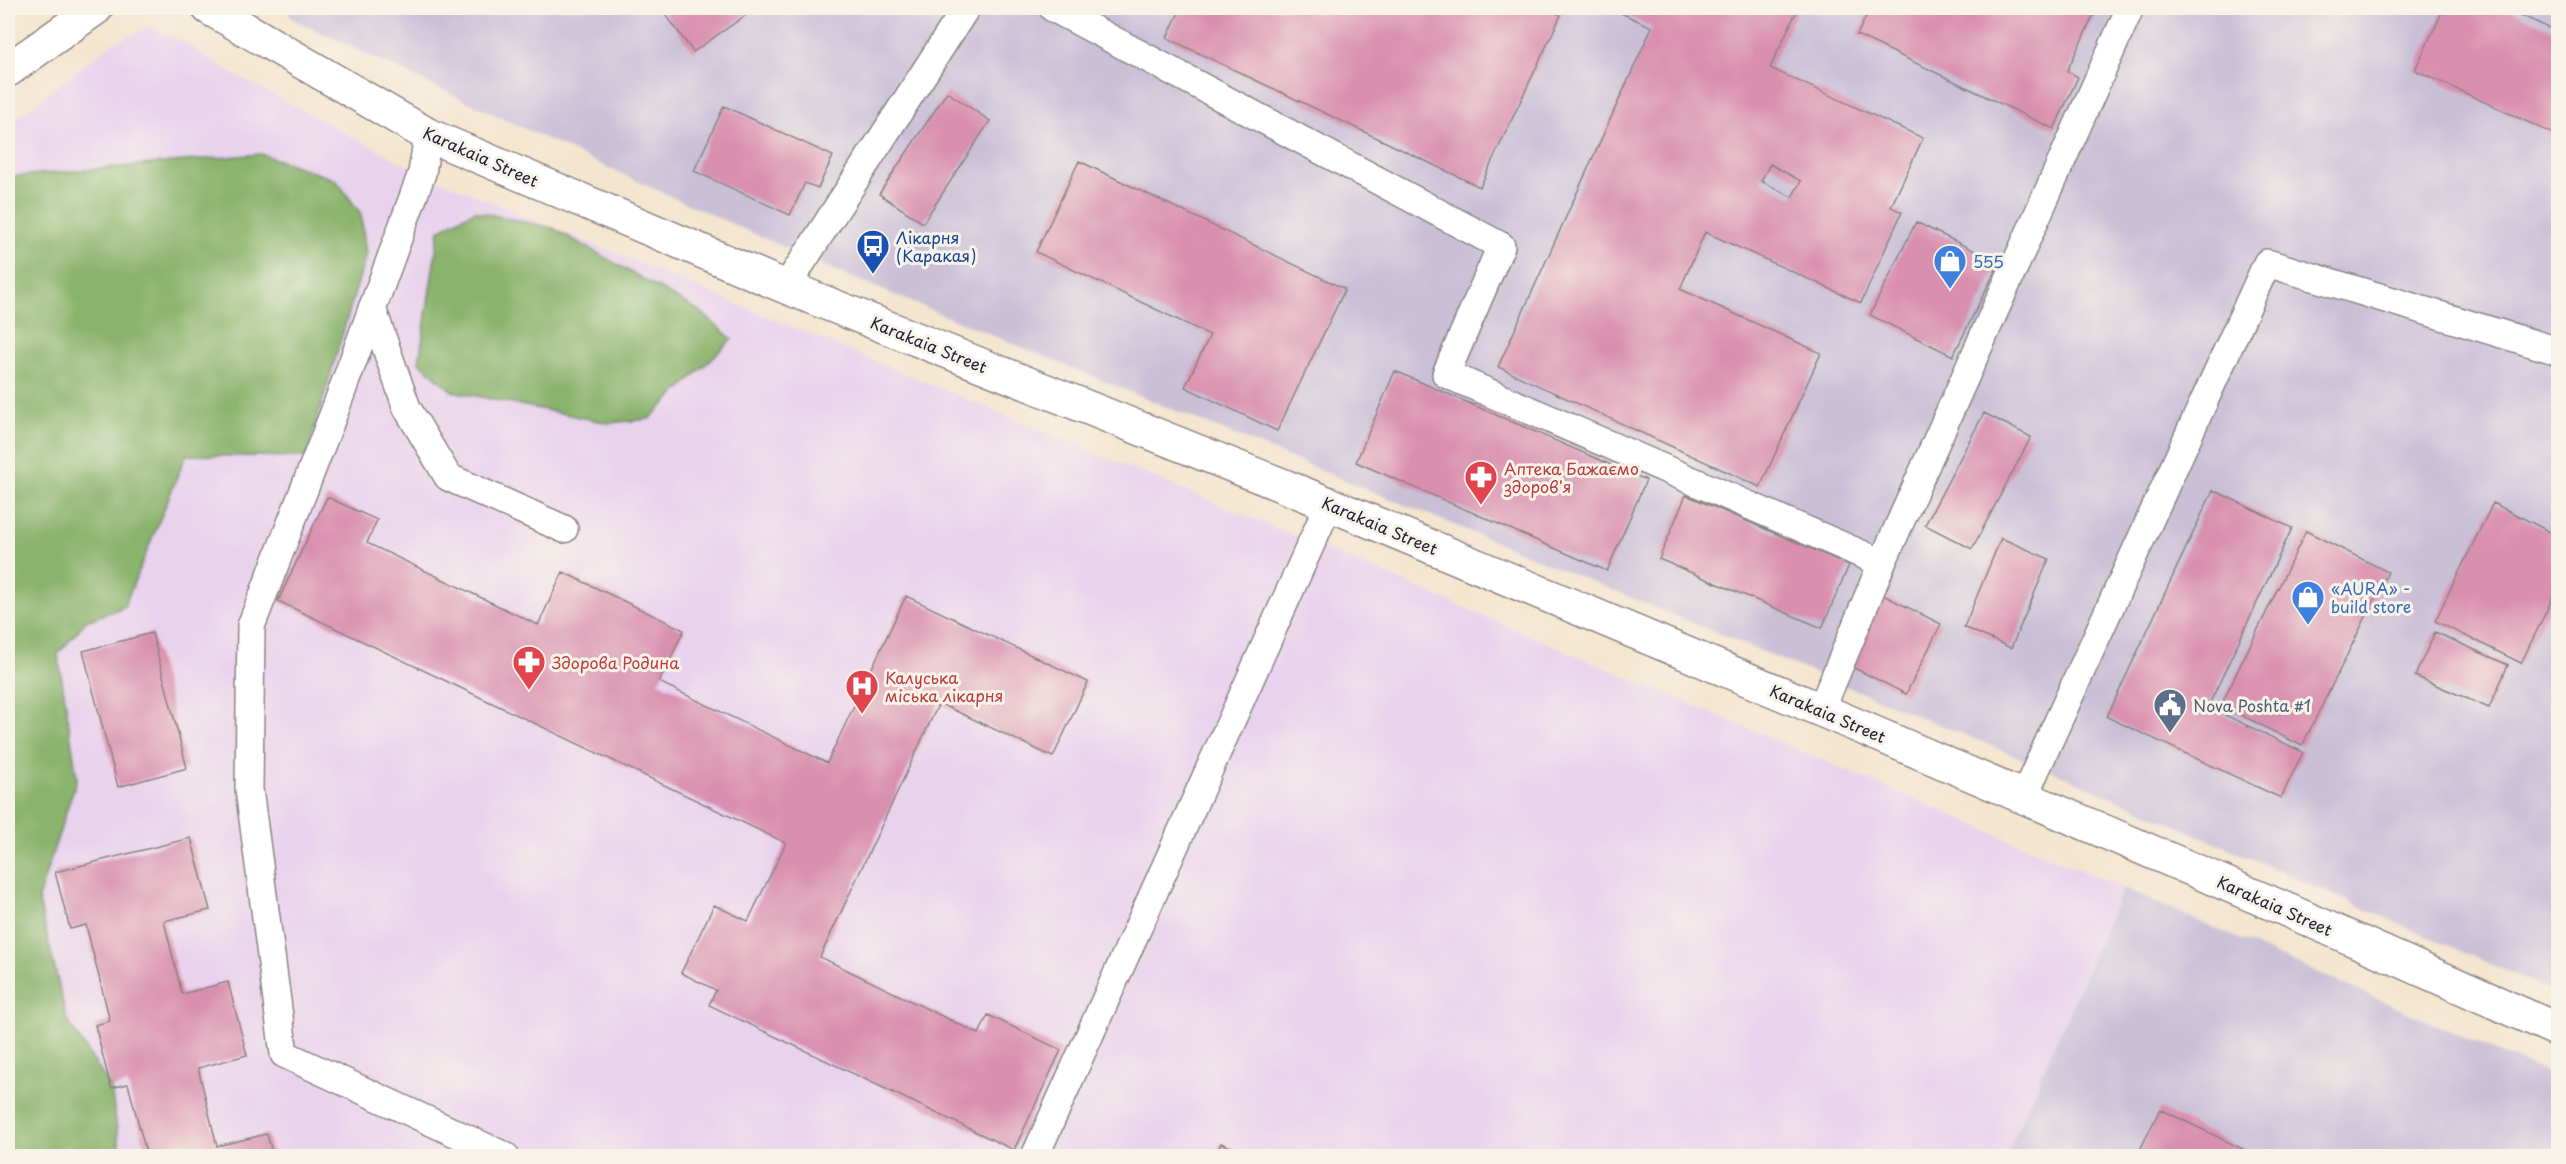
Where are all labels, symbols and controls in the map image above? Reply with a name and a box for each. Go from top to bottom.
street label: Karakaia Street [420,120,543,192]
place label: Лікарня (Каракая) [896,225,976,267]
bus stop icon: Лікарня (Каракая) [855,228,891,275]
shop icon: 555 [1932,243,1968,290]
place label: 555 [1973,249,2004,273]
street label: Karakaia Street [867,310,991,379]
place label: Аптека Бажаємо здоров'я [1503,456,1639,498]
pharmacy icon: Аптека Бажаємо здоров'я [1463,459,1499,506]
street label: Karakaia Street [1318,490,1442,560]
place label: «AURA» - build store [2331,576,2411,618]
shop icon: «AURA» - build store [2290,579,2326,626]
pharmacy icon: Здорова Родина [511,644,547,691]
place label: Здорова Родина [551,650,679,674]
place label: Калуська міська лікарня [885,665,1003,707]
hospital icon: Калуська міська лікарня [844,668,880,715]
street label: Karakaia Street [1766,678,1890,748]
public building icon: Nova Poshta #1 [2152,687,2188,734]
place label: Nova Poshta #1 [2193,693,2311,717]
street label: Karakaia Street [2214,869,2337,941]

